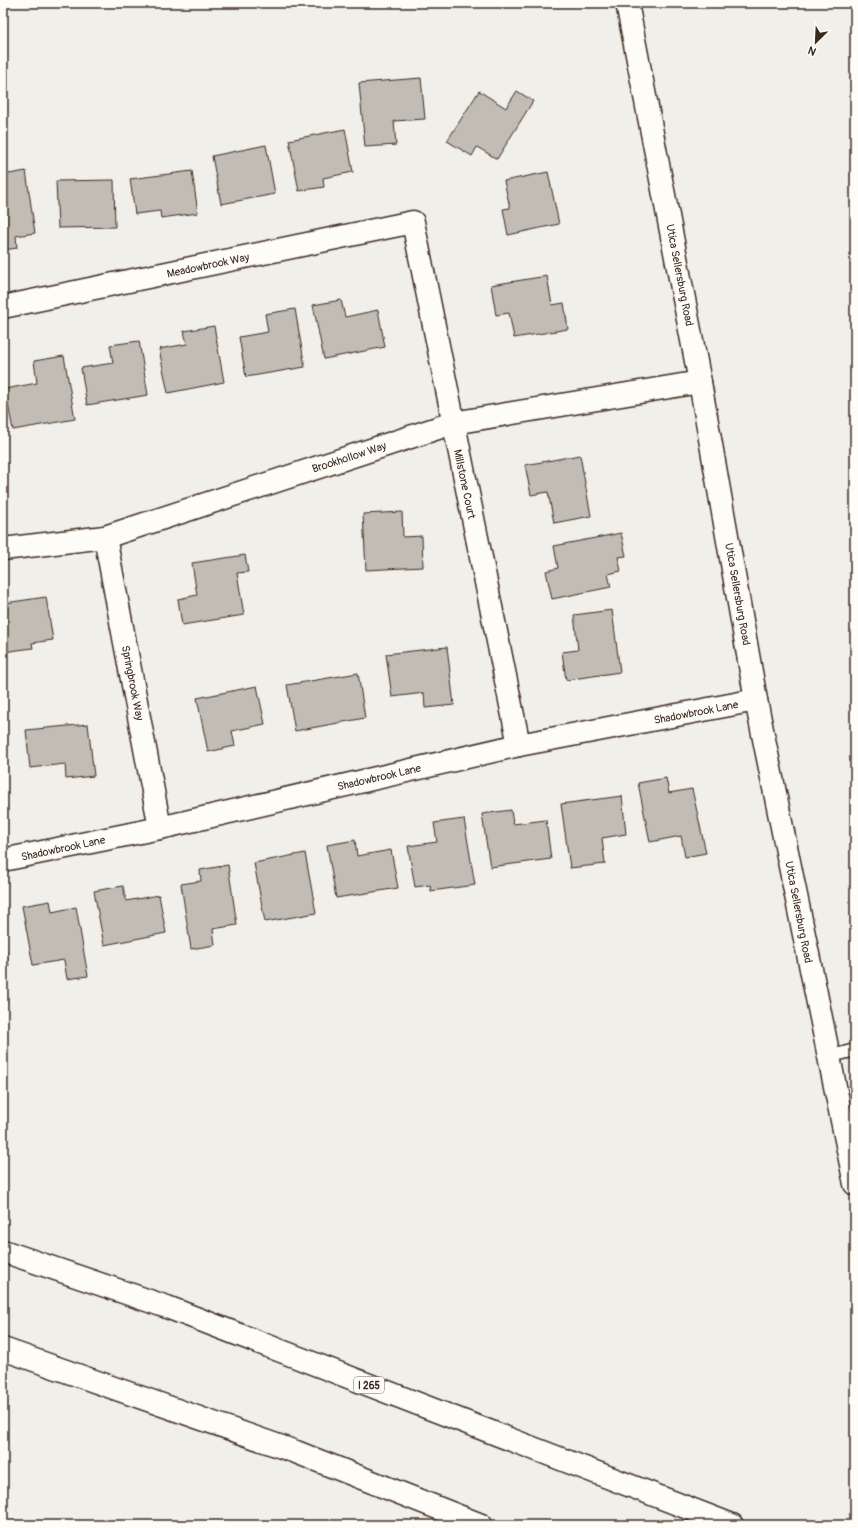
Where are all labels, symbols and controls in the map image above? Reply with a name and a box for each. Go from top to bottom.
north arrow [796,22,836,62]
text: N [806,43,818,58]
street label: Utica Sellersburg Road [663,223,696,327]
street label: Meadowbrook Way [166,250,251,281]
street label: Brookhollow Way [310,439,388,476]
street label: Millstone Court [451,448,478,521]
street label: Utica Sellersburg Road [722,542,753,646]
street label: Springbrook Way [119,644,146,722]
street label: Shadowbrook Lane [653,698,740,727]
street label: Shadowbrook Lane [336,761,423,793]
street label: Shadowbrook Lane [20,833,107,864]
street label: Utica Sellersburg Road [782,860,815,964]
road number: I 265 [354,1377,384,1393]

